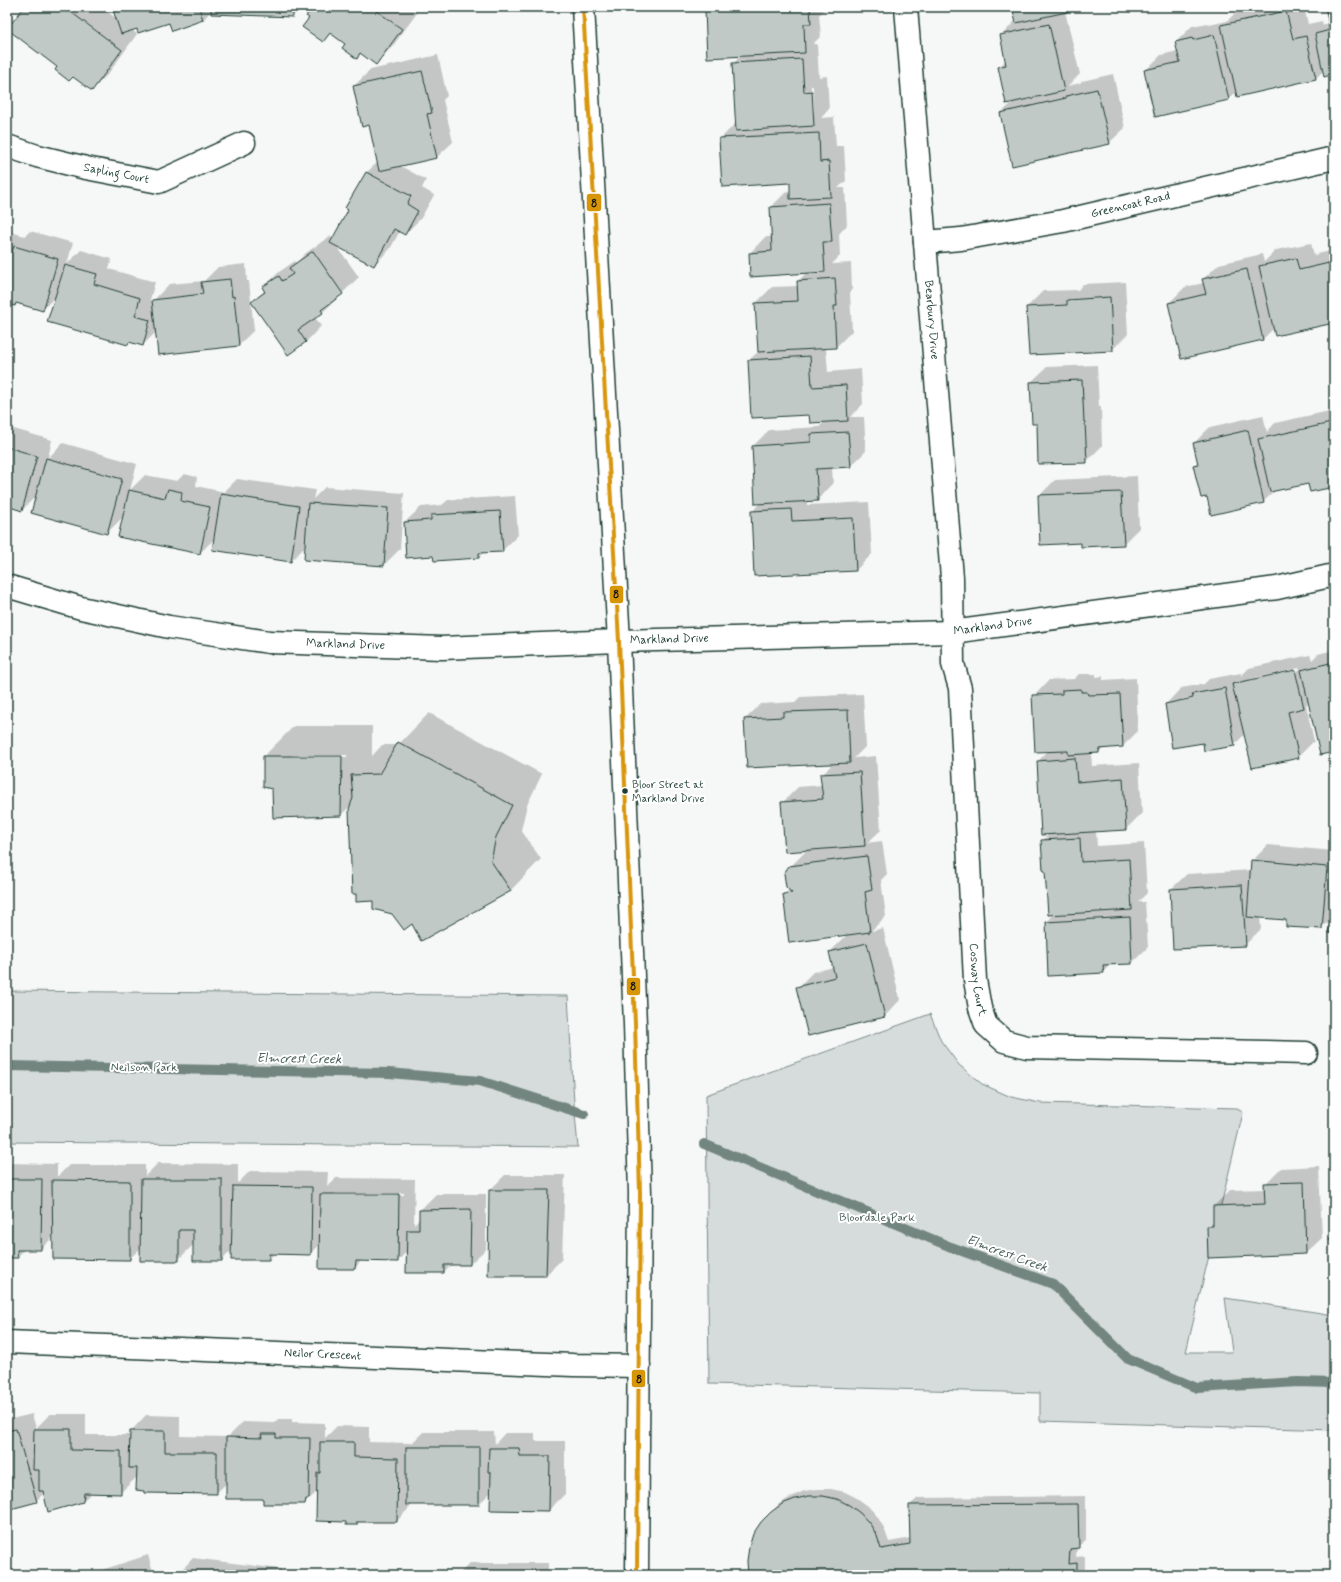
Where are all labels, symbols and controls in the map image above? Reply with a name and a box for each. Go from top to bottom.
street label: Sapling Court [82,160,151,188]
street label: Greencoat Road [1089,188,1172,222]
line badge: 8 [586,193,602,212]
text: 8 [591,197,597,211]
street label: Bearbury Drive [920,280,942,360]
line badge: 8 [609,585,624,604]
text: 8 [613,588,619,602]
street label: Markland Drive [953,613,1033,640]
street label: Markland Drive [630,631,709,649]
street label: Markland Drive [306,635,385,654]
place label: Bloor Street at Markland Drive [632,778,704,806]
marker: Bloor Street at Markland Drive [620,786,630,796]
street label: Cosway Court [965,943,990,1018]
line badge: 8 [626,977,641,996]
text: 8 [630,980,636,994]
water label: Elmcrest Creek [256,1050,342,1068]
park label: Neilson Park [111,1060,177,1076]
park label: Bloordale Park [839,1210,915,1226]
water label: Elmcrest Creek [964,1232,1050,1277]
street label: Neilor Crescent [284,1345,362,1364]
line badge: 8 [631,1369,646,1388]
text: 8 [636,1373,642,1387]

